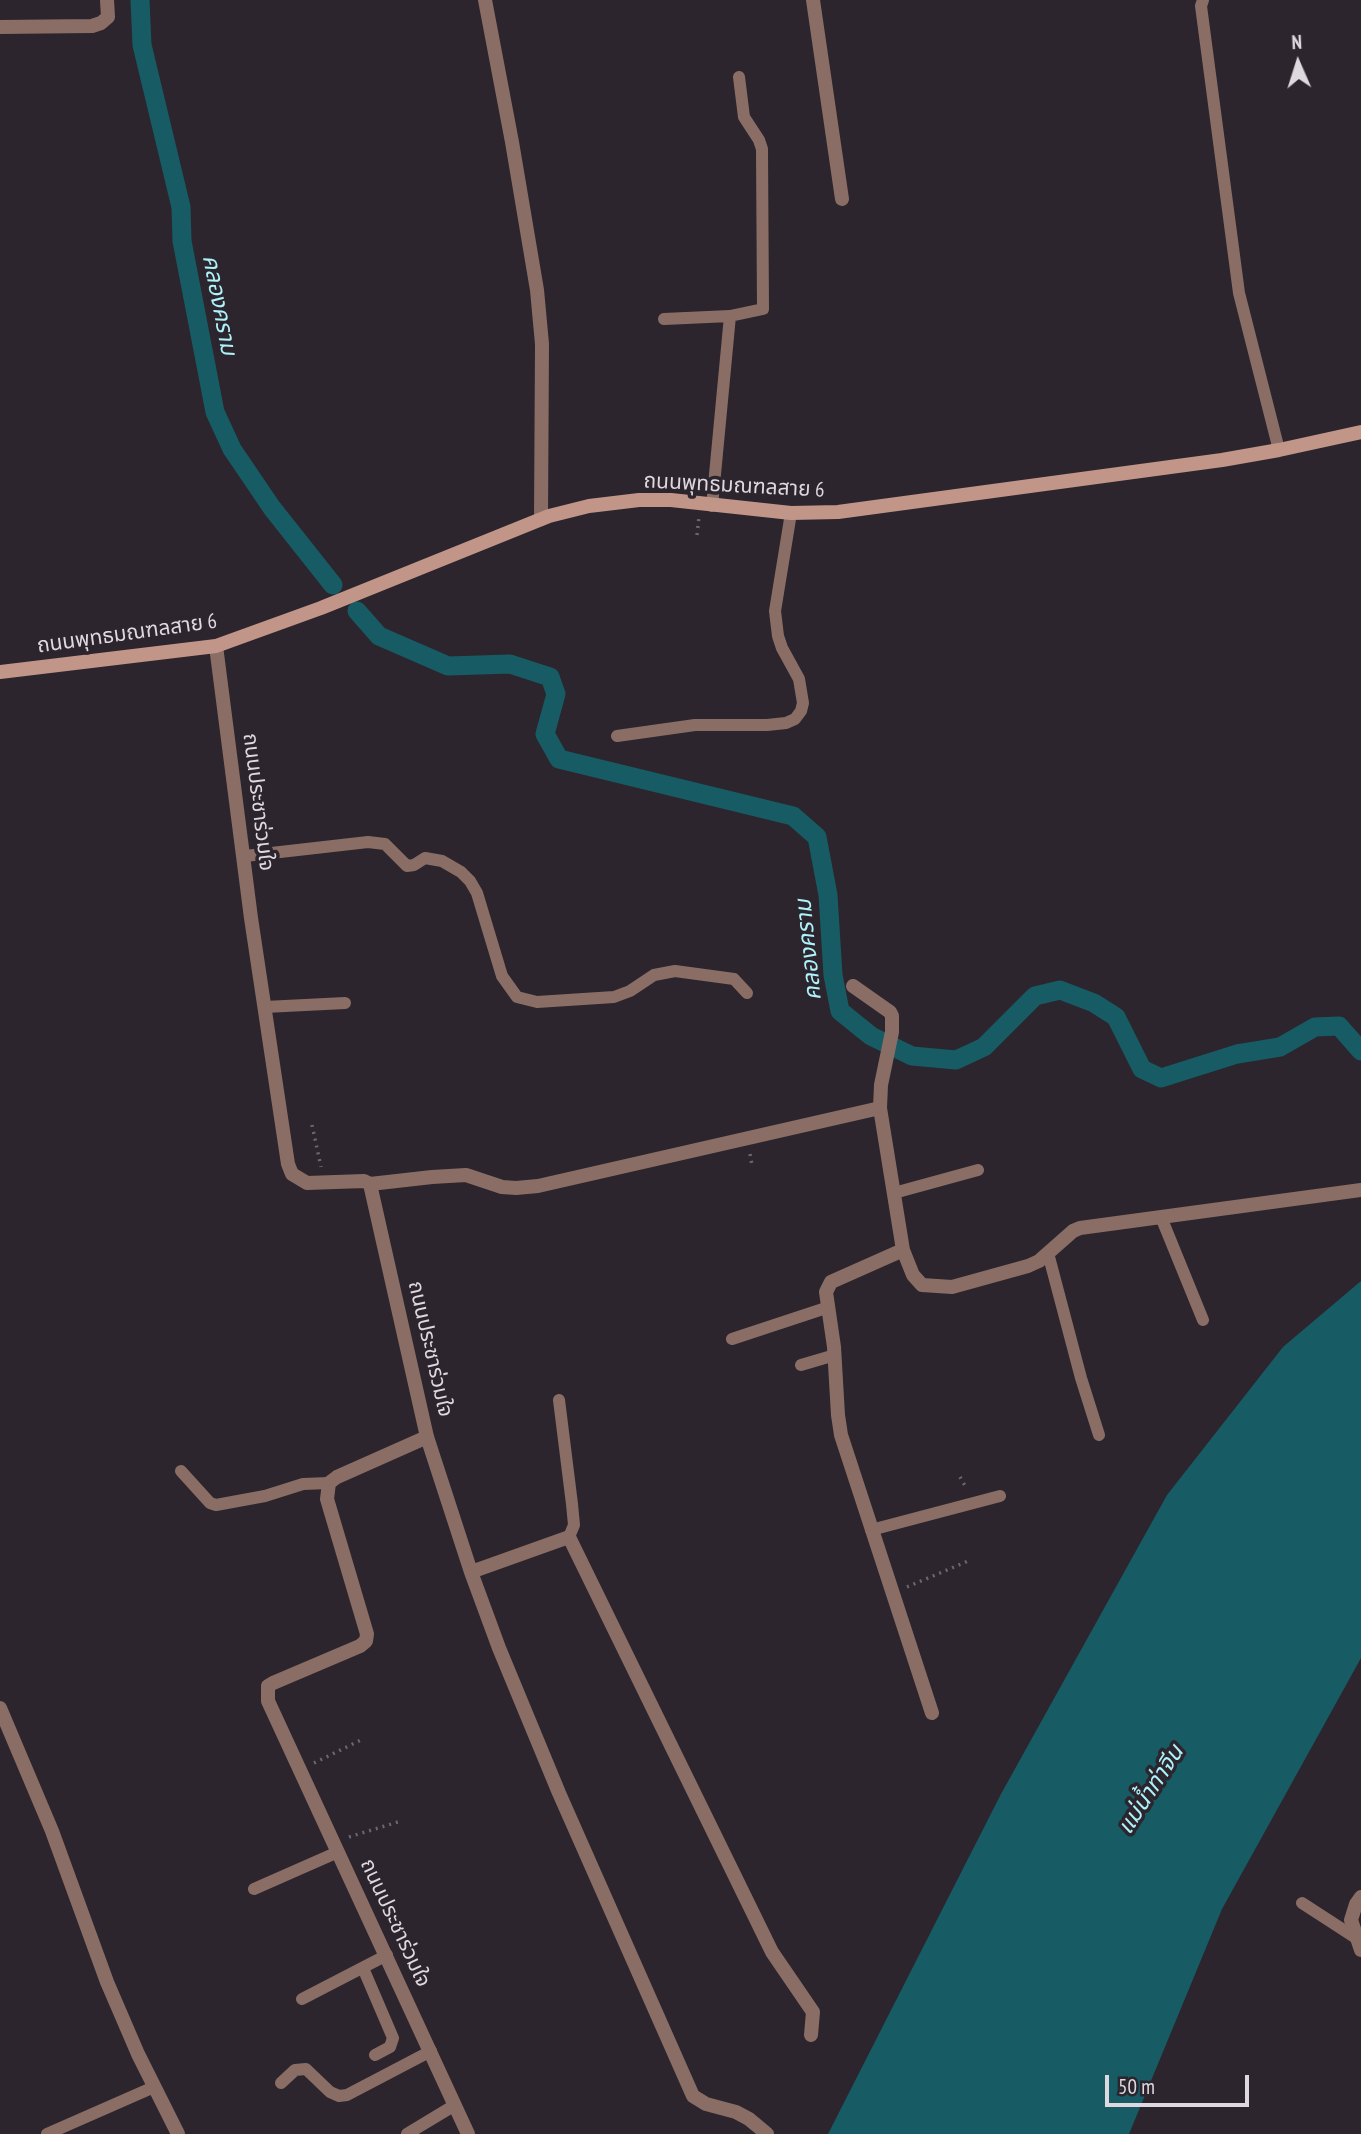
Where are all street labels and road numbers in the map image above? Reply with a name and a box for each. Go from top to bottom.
street label: ถนนพุทธมณฑลสาย 6 [643,469,825,503]
street label: ถนนพุทธมณฑลสาย 6 [36,609,218,659]
street label: ถนนประชาร่วมใจ [237,732,279,872]
street label: ถนนประชาร่วมใจ [402,1279,458,1419]
street label: ถนนประชาร่วมใจ [354,1855,436,1991]

